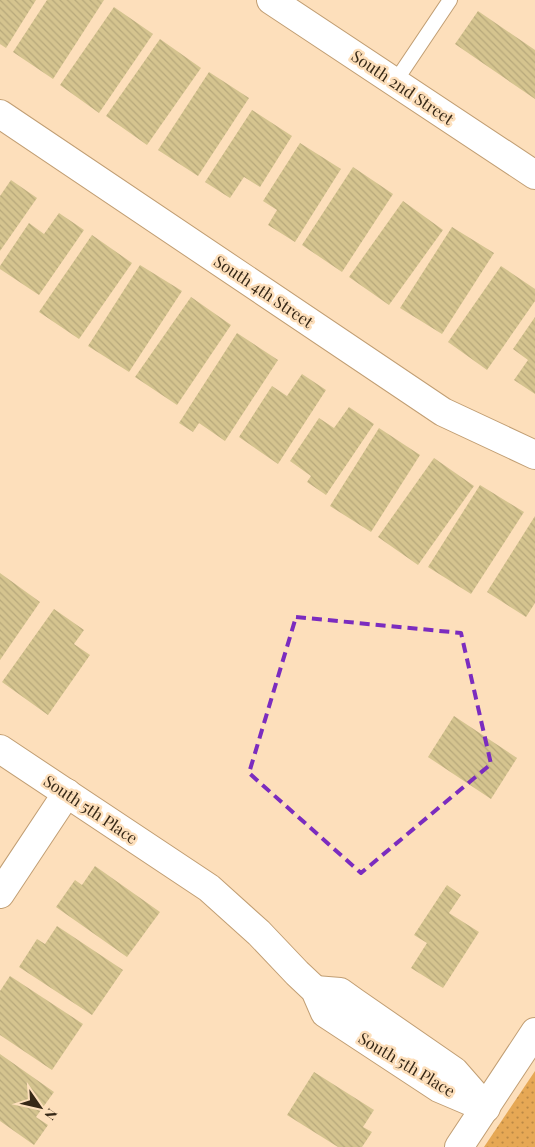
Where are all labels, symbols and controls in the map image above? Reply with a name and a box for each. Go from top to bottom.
street label: South 2nd Street [348,45,459,129]
street label: South 4th Street [210,250,318,332]
street label: South 5th Place [40,770,142,848]
street label: South 5th Place [355,1027,459,1101]
north arrow [15,1082,65,1132]
text: N [40,1105,62,1124]

